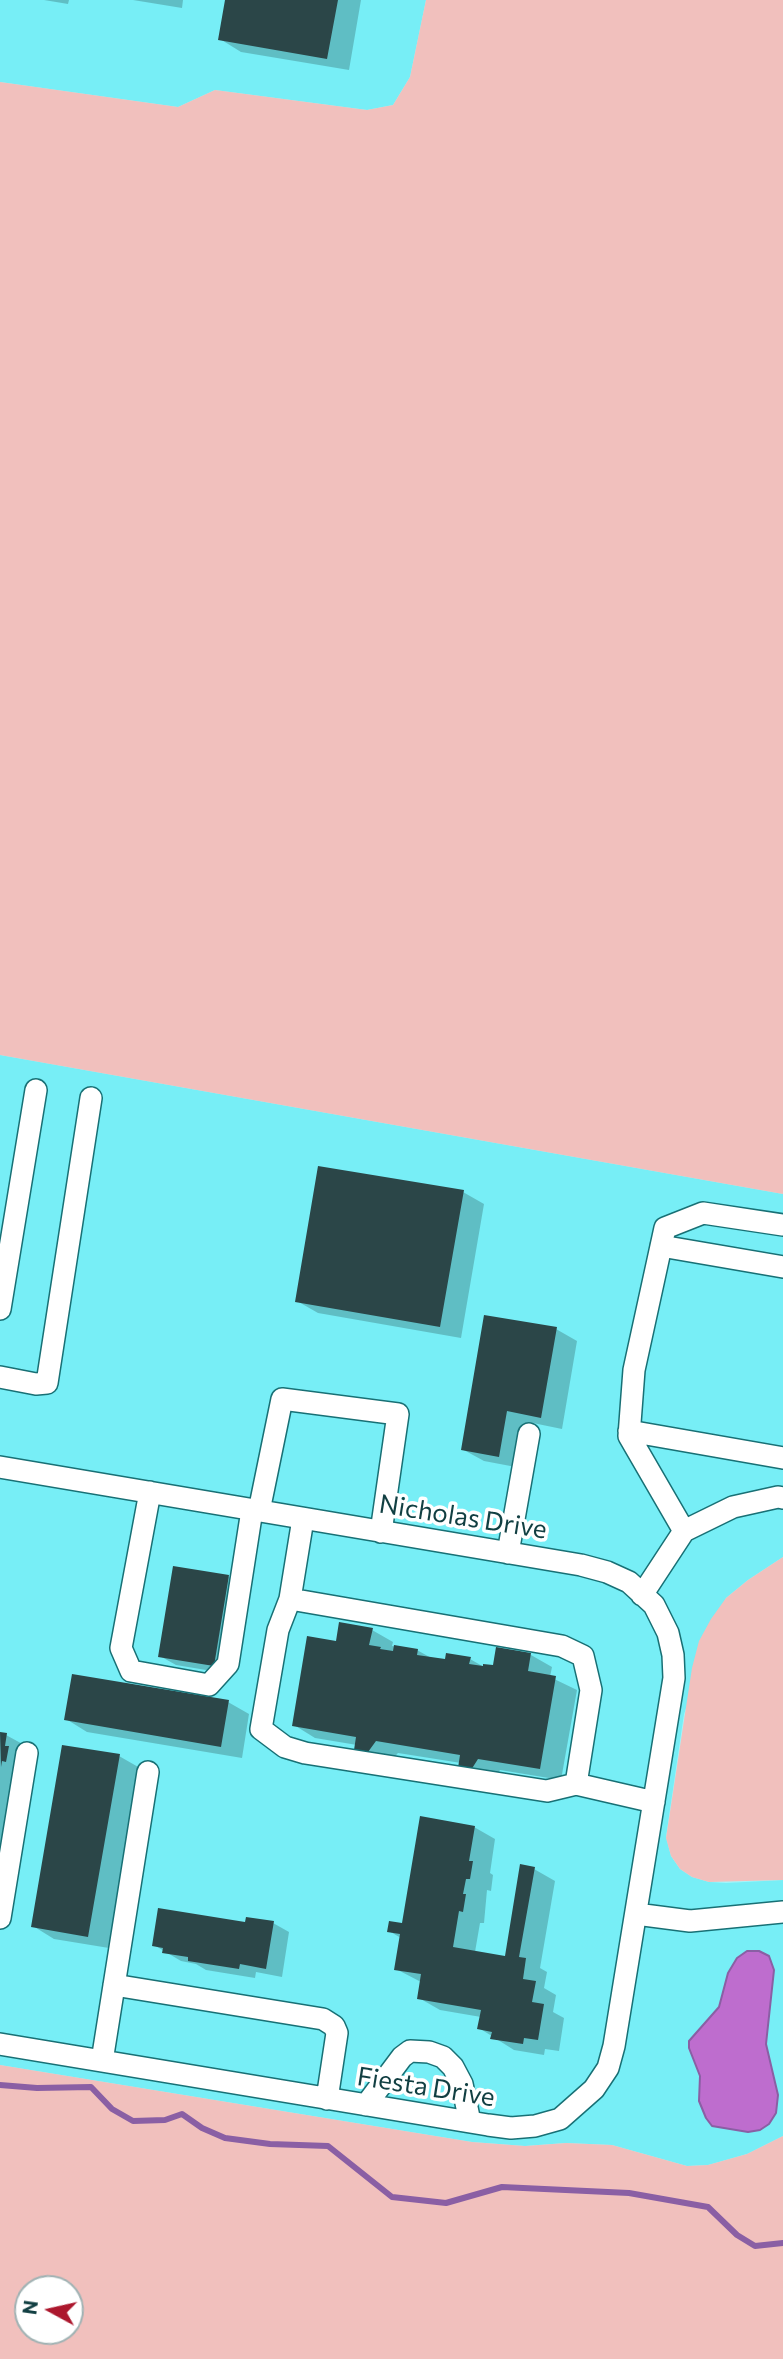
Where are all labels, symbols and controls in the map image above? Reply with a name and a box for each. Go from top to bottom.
street label: Nicholas Drive [377,1488,549,1546]
street label: Fiesta Drive [355,2061,497,2113]
north arrow [14,2275,84,2345]
text: N [17,2299,42,2316]

